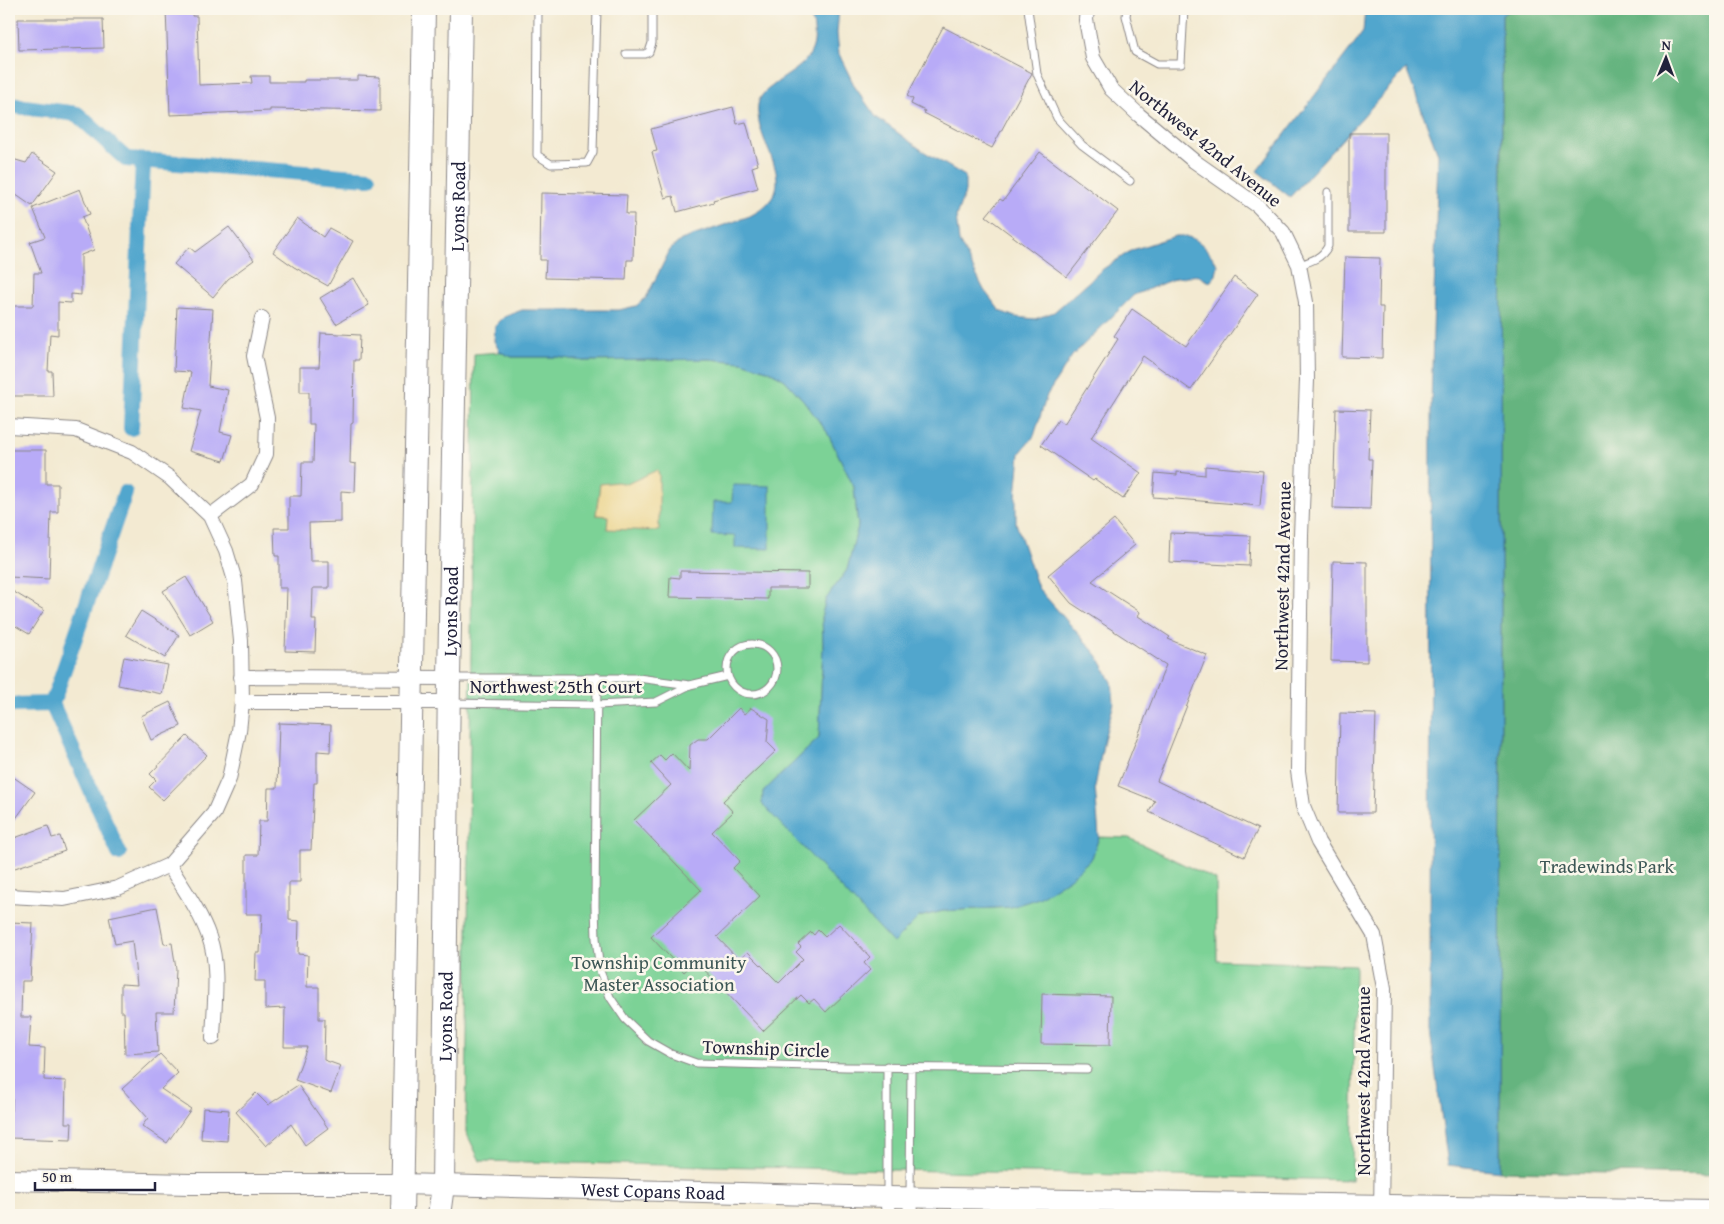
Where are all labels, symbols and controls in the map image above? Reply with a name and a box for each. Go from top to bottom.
north arrow [1642,32,1692,82]
text: N [1661,35,1672,55]
street label: Northwest 42nd Avenue [1124,73,1288,214]
street label: Lyons Road [443,160,472,252]
street label: Northwest 42nd Avenue [1266,481,1298,671]
street label: Lyons Road [435,565,465,657]
street label: Northwest 25th Court [470,672,643,700]
park label: Tradewinds Park [1540,852,1675,880]
park label: Township Community Master Association [572,948,747,998]
street label: Lyons Road [430,970,460,1062]
street label: Northwest 42nd Avenue [1349,986,1377,1176]
street label: Township Circle [702,1032,830,1064]
scale bar [35,1159,155,1191]
text: 50 m [42,1166,73,1187]
street label: West Copans Road [580,1175,726,1207]

